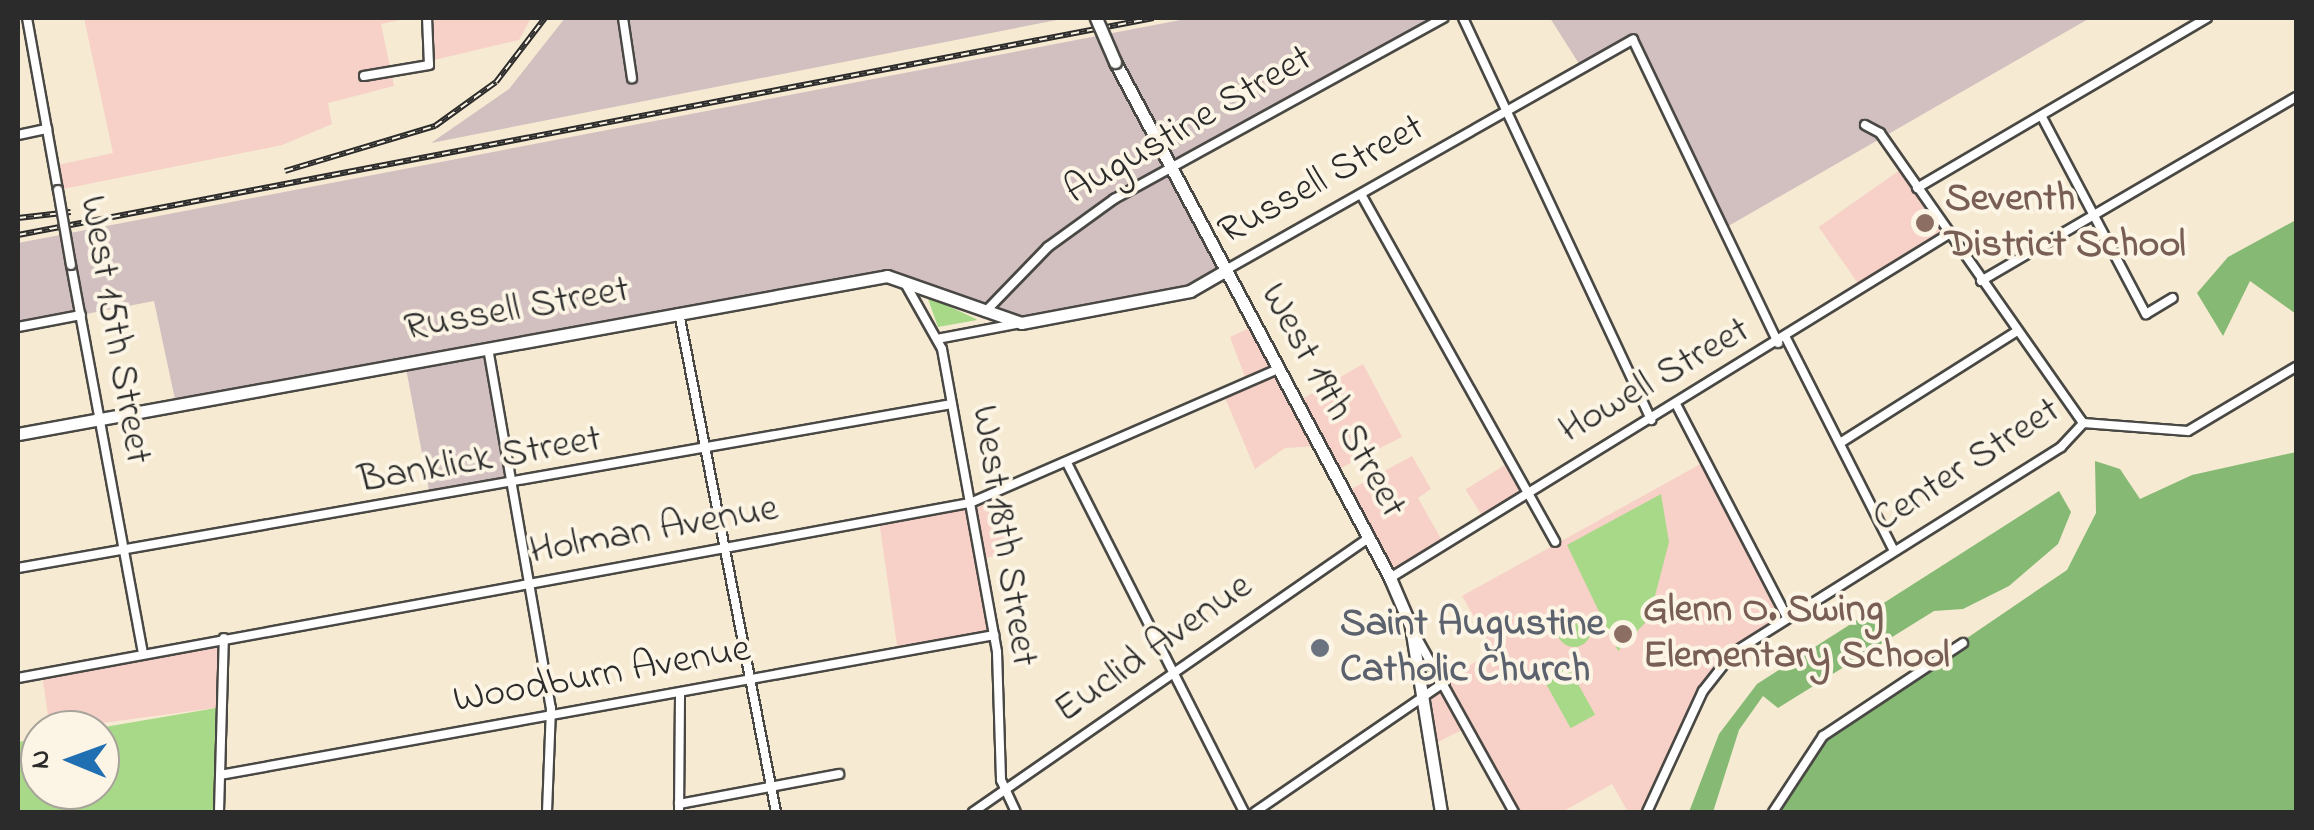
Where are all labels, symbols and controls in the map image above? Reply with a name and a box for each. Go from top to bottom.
street label: Augustine Street [1057,36,1321,216]
street label: Russell Street [1211,105,1433,257]
place label: Seventh District School [1945,176,2186,270]
street label: West 15th Street [67,192,161,468]
marker: Seventh District School [1914,212,1936,234]
street label: Russell Street [401,267,633,353]
street label: West 19th Street [1248,275,1416,527]
street label: Howell Street [1551,307,1759,455]
street label: Center Street [1864,388,2070,544]
street label: West 18th Street [959,402,1047,670]
street label: Banklick Street [355,416,605,506]
street label: Holman Avenue [526,486,782,576]
street label: Euclid Avenue [1046,563,1262,735]
place label: Glenn O. Swing Elementary School [1643,587,1950,681]
place label: Saint Augustine Catholic Church [1340,601,1604,695]
marker: Glenn O. Swing Elementary School [1612,623,1634,645]
street label: Woodburn Avenue [450,626,754,726]
marker: Saint Augustine Catholic Church [1309,637,1331,659]
north arrow [20,710,120,810]
text: N [21,750,62,769]

